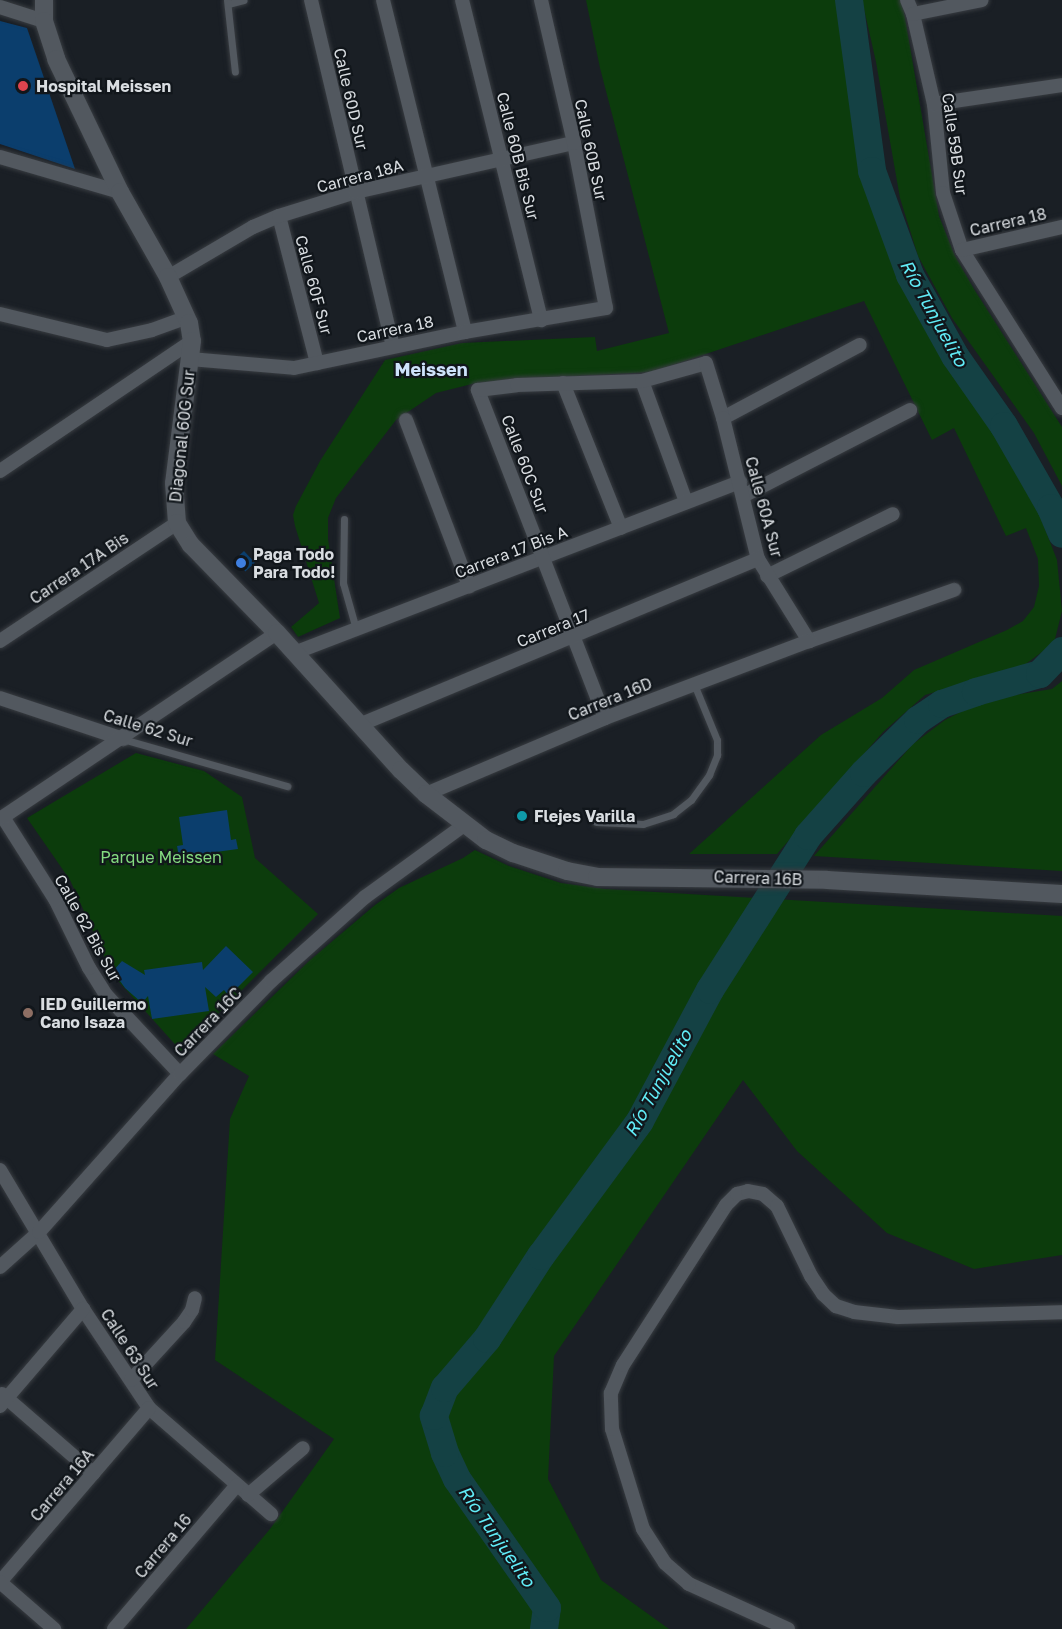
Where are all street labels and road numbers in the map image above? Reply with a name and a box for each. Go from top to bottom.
street label: Calle 60D Sur [330,46,372,152]
street label: Calle 60B Bis Sur [493,90,543,222]
street label: Calle 59B Sur [938,92,972,196]
street label: Calle 60B Sur [571,97,611,203]
street label: Carrera 18A [315,155,405,197]
street label: Carrera 18 [968,204,1048,240]
street label: Calle 60F Sur [291,233,337,337]
street label: Carrera 18 [355,311,435,347]
street label: Diagonal 60G Sur [166,369,198,503]
street label: Calle 60C Sur [497,412,553,516]
street label: Calle 60A Sur [741,454,787,560]
street label: Carrera 17 Bis A [452,522,570,582]
street label: Carrera 17A Bis [26,528,132,608]
street label: Carrera 17 [514,605,592,651]
street label: Carrera 16D [565,673,655,725]
street label: Calle 62 Sur [101,705,195,751]
street label: Carrera 16B [713,867,803,889]
street label: Calle 62 Bis Sur [51,871,125,985]
street label: Carrera 16C [170,983,246,1061]
street label: Calle 63 Sur [97,1305,163,1393]
street label: Carrera 16A [26,1445,98,1525]
street label: Carrera 16 [131,1510,195,1582]

